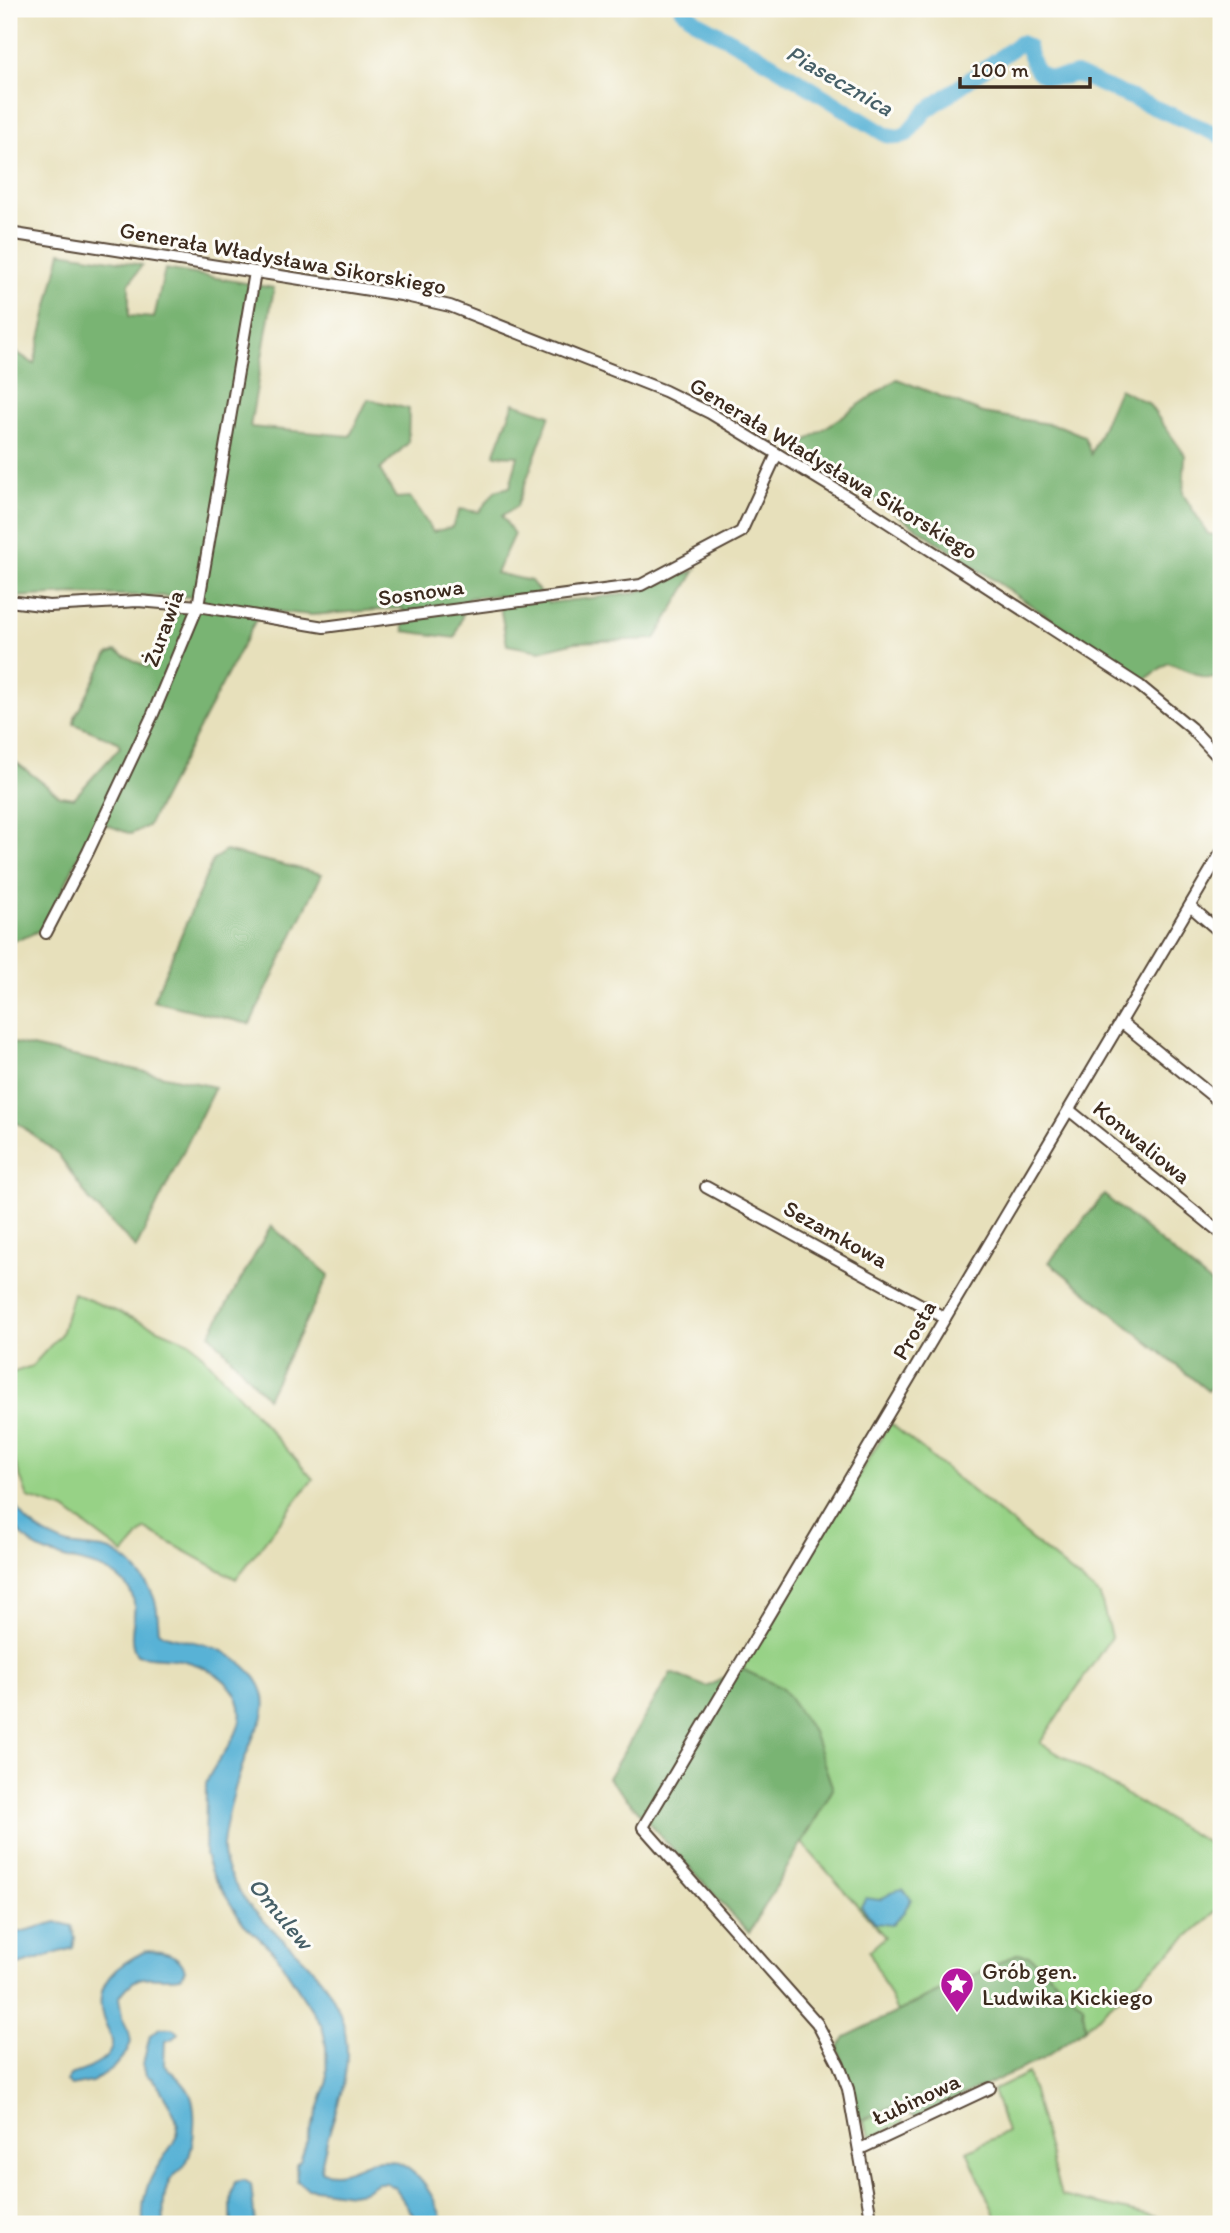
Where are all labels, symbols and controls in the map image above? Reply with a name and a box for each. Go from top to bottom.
water label: Piasecznica [781,38,900,123]
scale bar [960,46,1090,90]
text: 100 m [971,57,1029,82]
street label: Generała Władysława Sikorskiego [117,215,449,301]
street label: Generała Władysława Sikorskiego [685,371,983,565]
street label: Sosnowa [376,572,466,612]
street label: Żurawia [136,586,190,670]
street label: Konwaliowa [1088,1094,1196,1190]
street label: Sezamkowa [779,1194,893,1274]
street label: Prosta [886,1295,942,1365]
water label: Omulew [242,1871,321,1957]
place label: Grób gen. Ludwika Kickiego [982,1957,1153,2011]
place icon: Grób gen. Ludwika Kickiego [938,1965,976,2014]
street label: Łubinowa [868,2066,964,2132]

